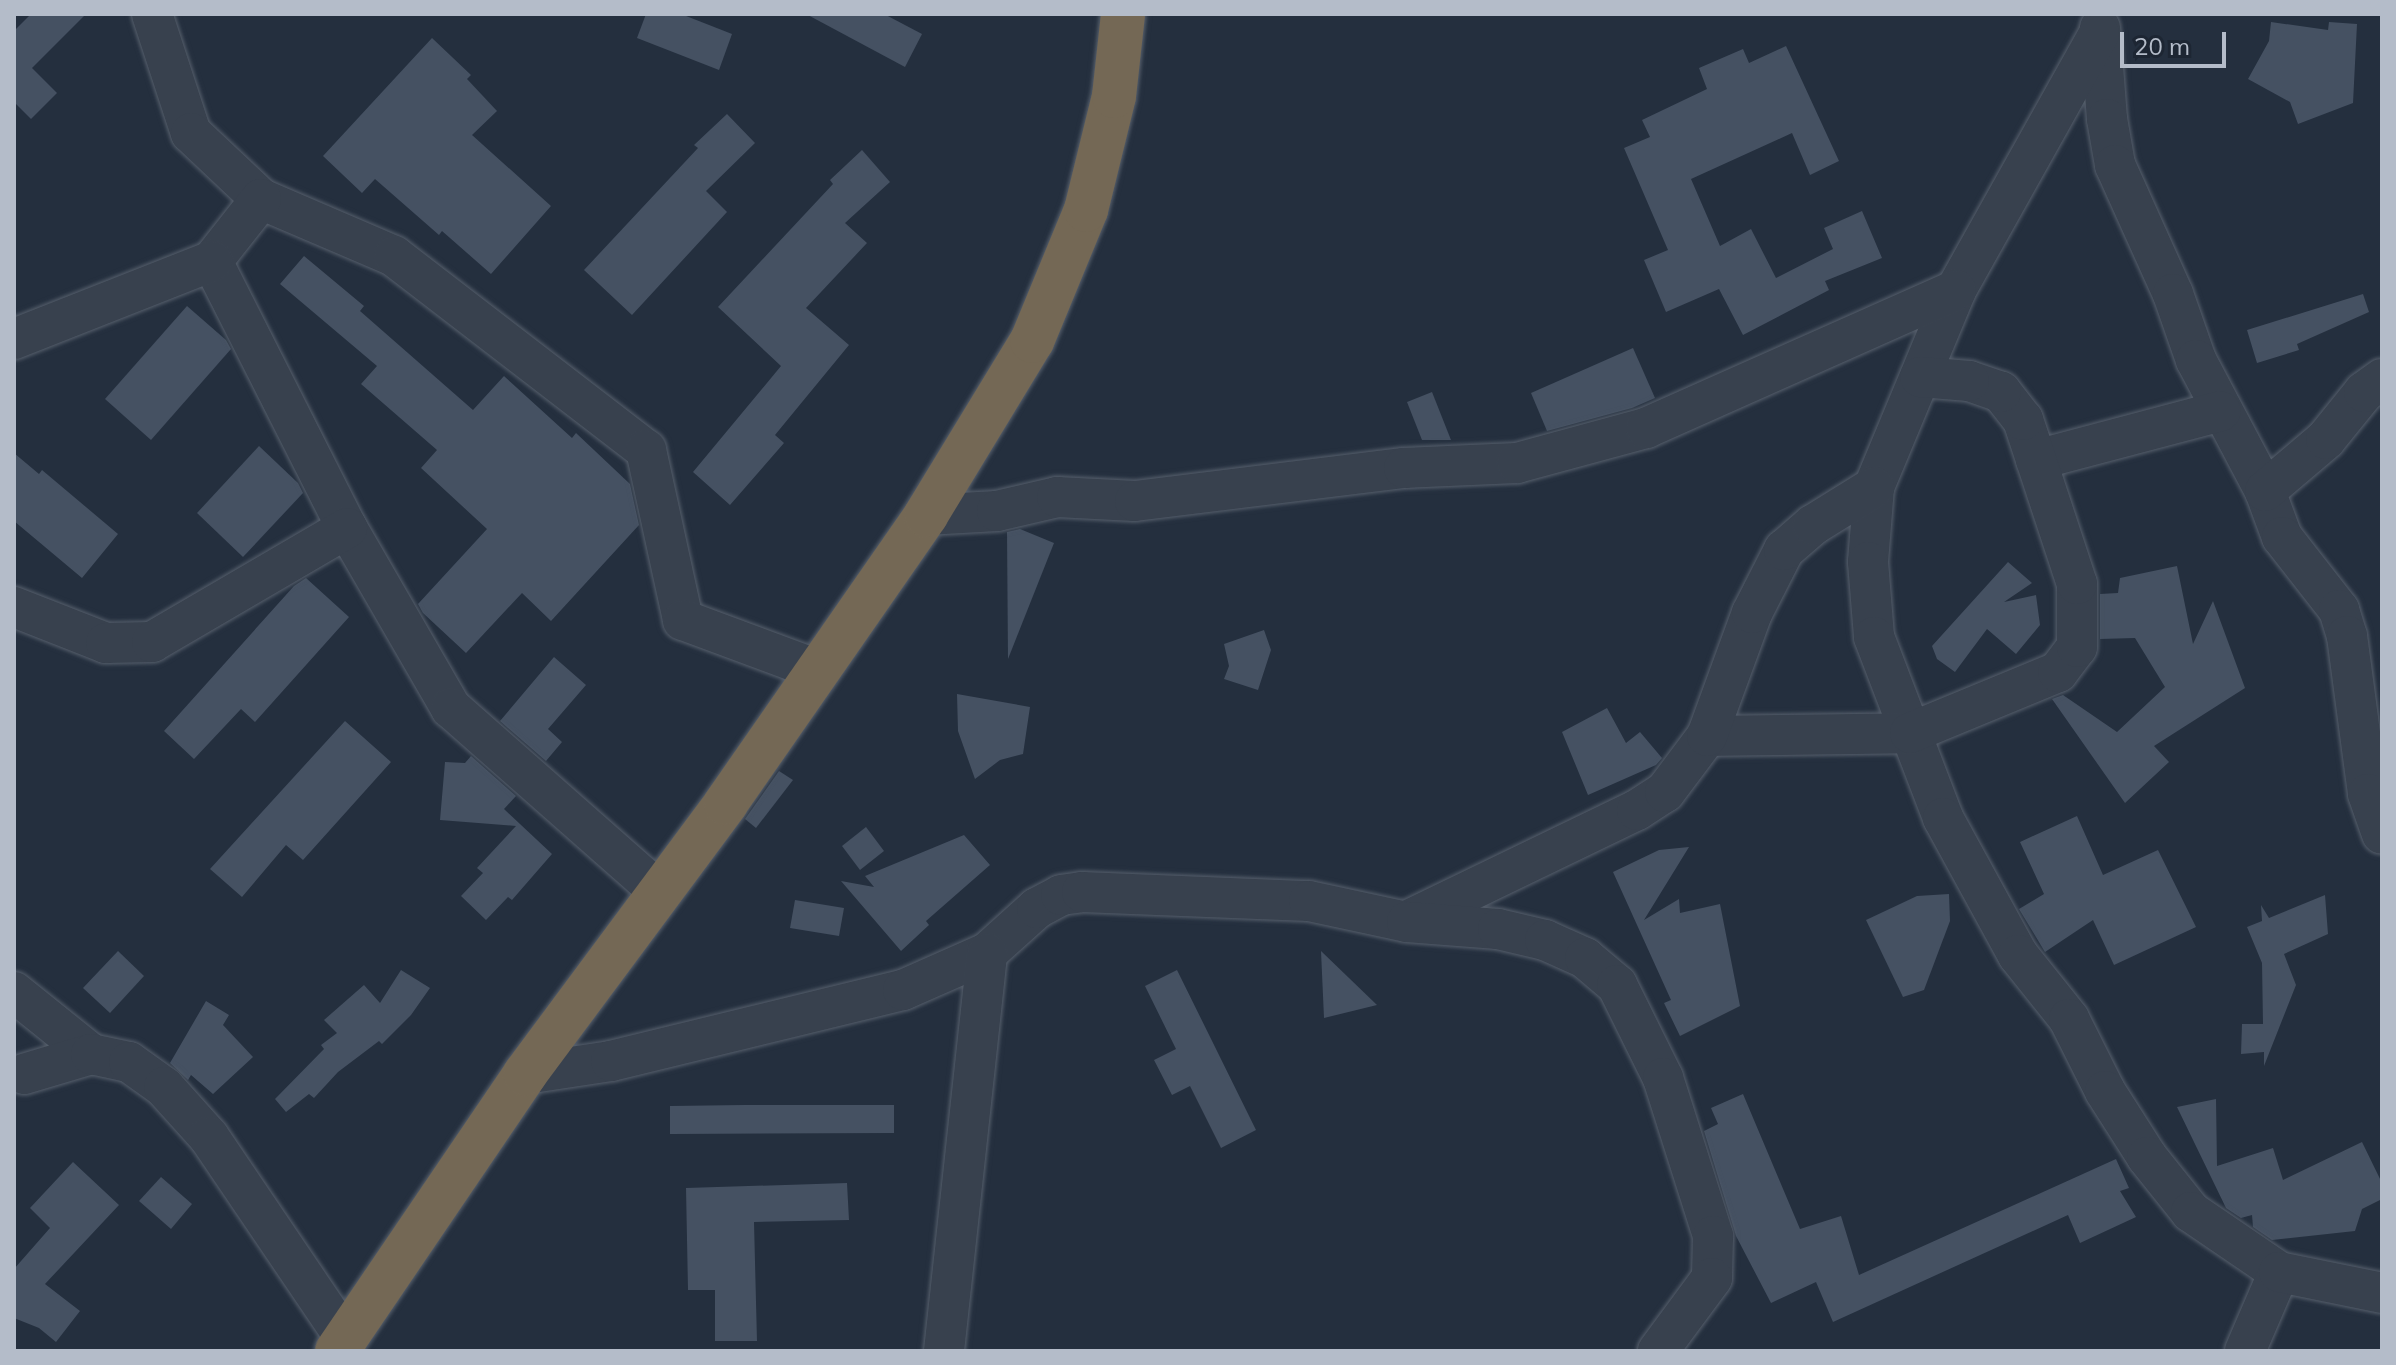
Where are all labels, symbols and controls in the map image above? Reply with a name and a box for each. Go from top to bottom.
scale bar [2124,16,2230,66]
text: 20 m [2134,31,2190,61]

